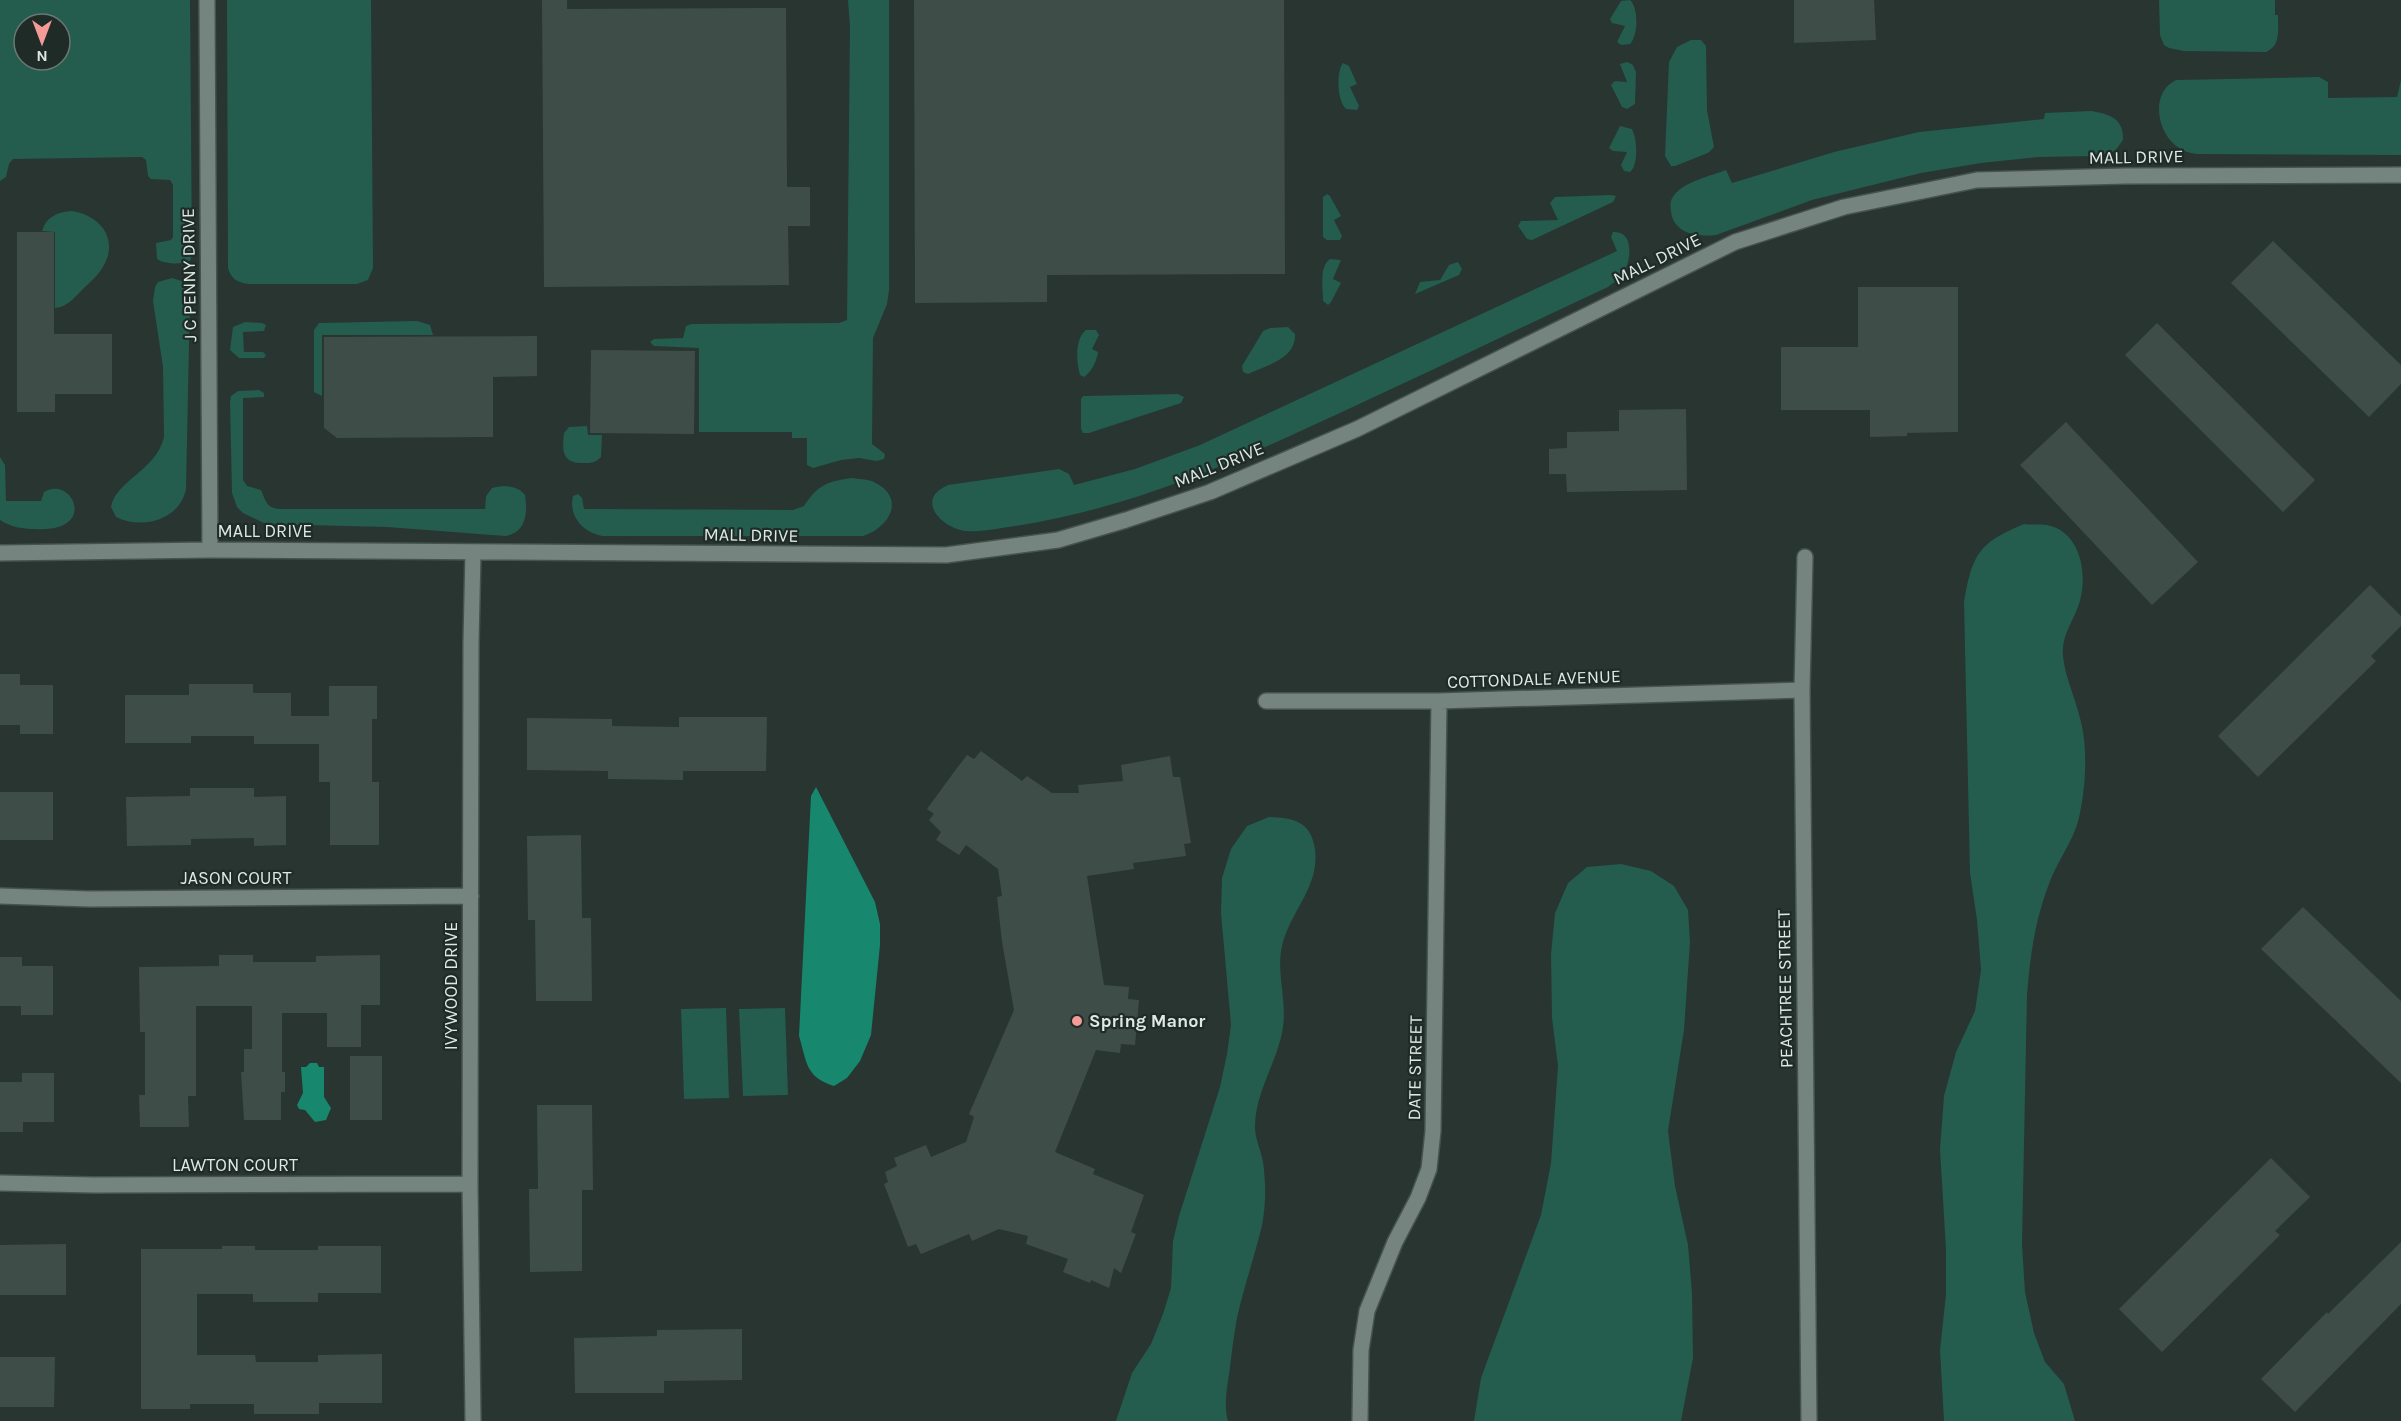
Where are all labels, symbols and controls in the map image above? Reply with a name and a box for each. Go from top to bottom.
north arrow [12,12,72,72]
text: N [36,47,48,66]
street label: MALL DRIVE [2088,145,2184,169]
street label: J C PENNY DRIVE [177,208,201,342]
street label: MALL DRIVE [1610,228,1704,290]
street label: MALL DRIVE [1171,437,1267,493]
street label: MALL DRIVE [218,520,312,542]
street label: MALL DRIVE [703,523,799,547]
street label: COTTONDALE AVENUE [1447,665,1621,693]
street label: JASON COURT [180,867,292,889]
street label: PEACHTREE STREET [1773,910,1797,1068]
street label: IVYWOOD DRIVE [440,922,462,1050]
place label: Spring Manor [1089,1010,1205,1032]
marker: Spring Manor [1070,1014,1084,1028]
street label: DATE STREET [1403,1015,1427,1121]
street label: LAWTON COURT [172,1154,298,1176]

